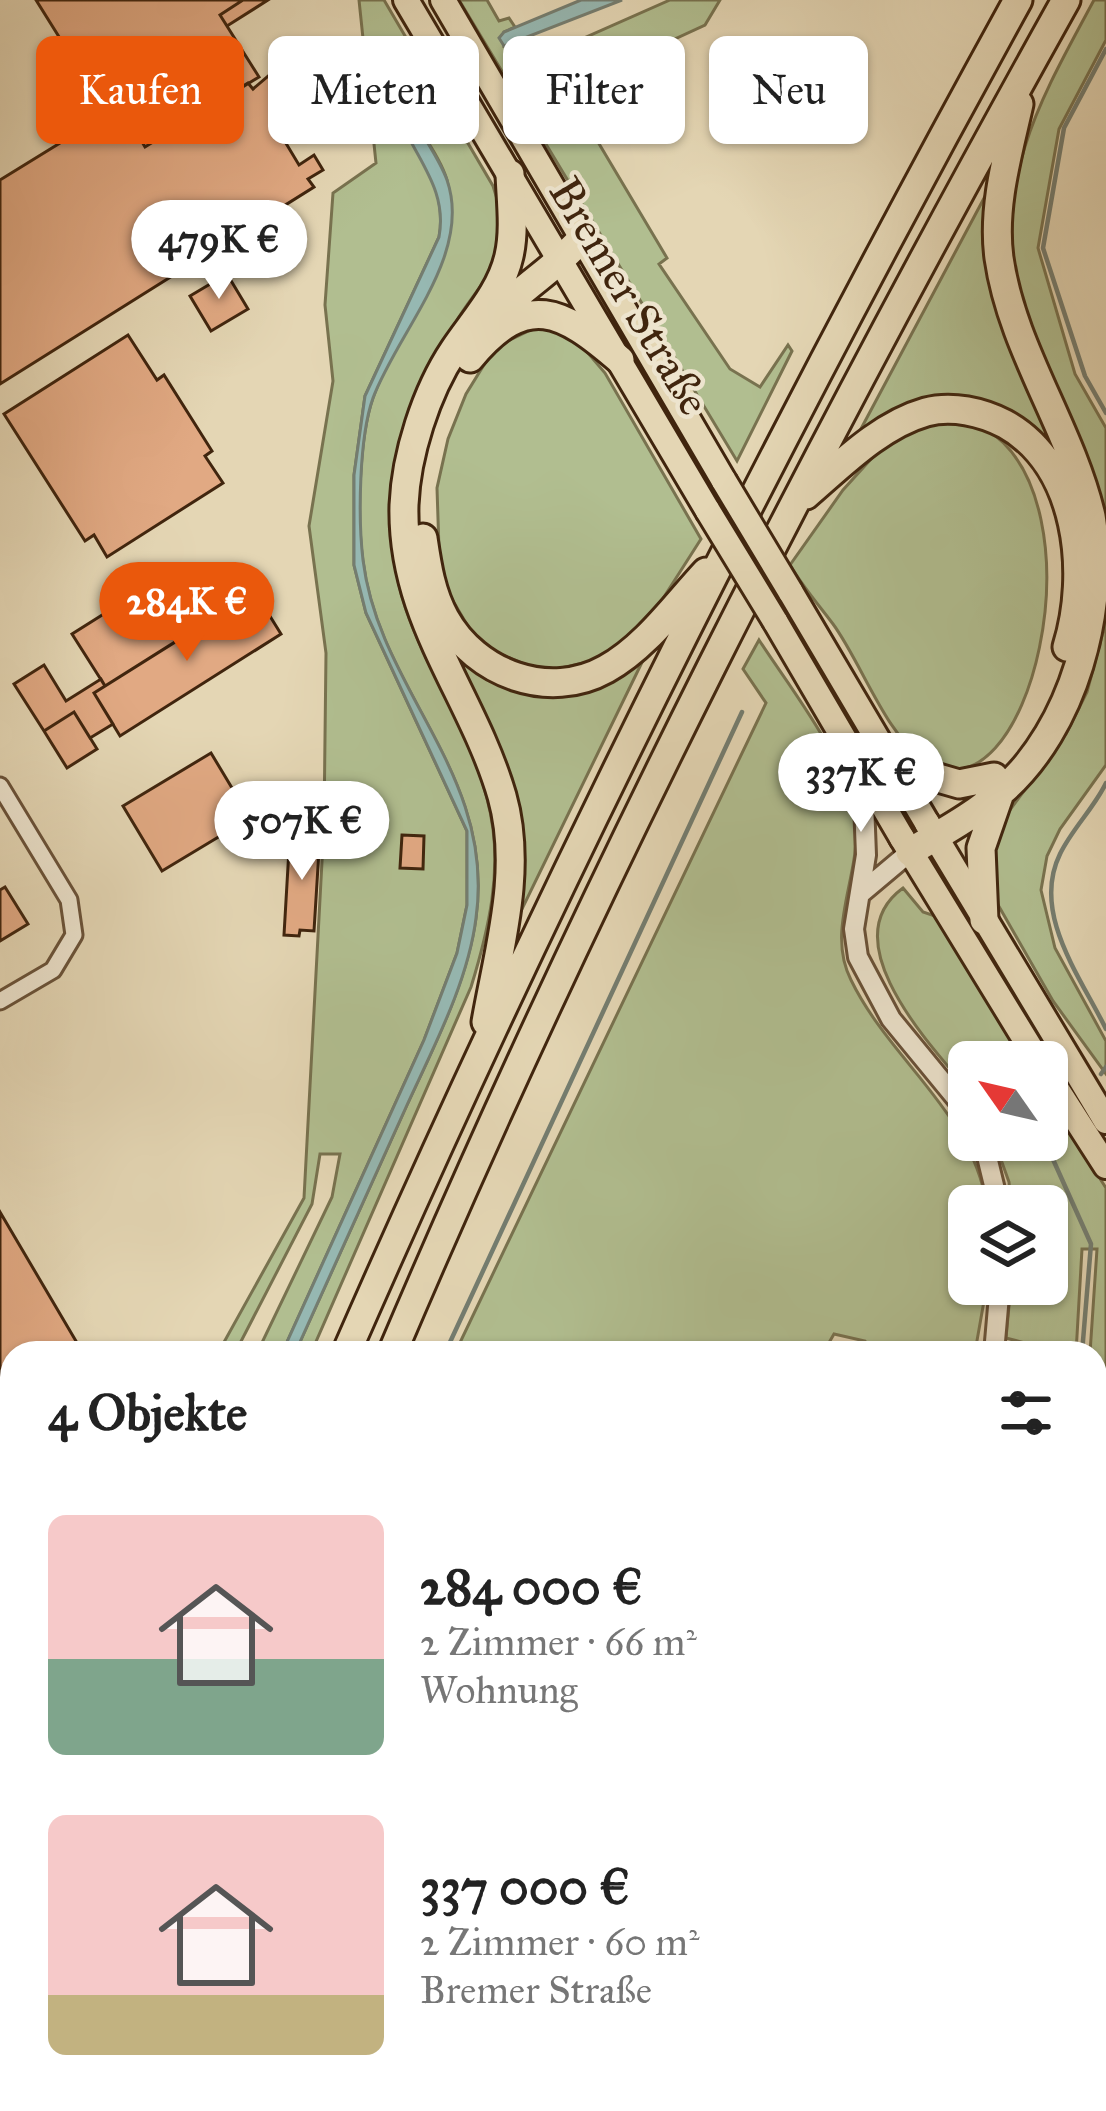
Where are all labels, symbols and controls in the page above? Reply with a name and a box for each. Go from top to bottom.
chip: Kaufen [36,36,244,144]
chip: Mieten [268,36,479,144]
chip: Filter [503,36,685,144]
chip: Neu [709,36,868,144]
street label: Bremer Straße [538,167,722,425]
pin: 479K € [121,200,317,302]
text: 479K € [158,215,280,263]
pin: 284K € [89,562,285,664]
text: 284K € [126,577,248,625]
pin: 337K € [763,733,959,835]
text: 337K € [805,748,917,796]
pin: 507K € [204,781,400,883]
text: 507K € [241,796,363,844]
north arrow [948,1041,1068,1161]
map controls [948,1041,1068,1305]
button: layers [948,1185,1068,1305]
icon: filters [993,1380,1059,1446]
text: 4 Objekte [48,1382,247,1444]
text: 284 000 € [420,1556,643,1618]
icon: home [144,1563,288,1707]
text: 2 Zimmer · 66 m² [420,1618,697,1666]
text: Wohnung [420,1666,578,1714]
text: 337 000 € [420,1856,630,1918]
icon: home [144,1863,288,2007]
text: 2 Zimmer · 60 m² [420,1918,699,1966]
text: Bremer Straße [420,1966,652,2014]

